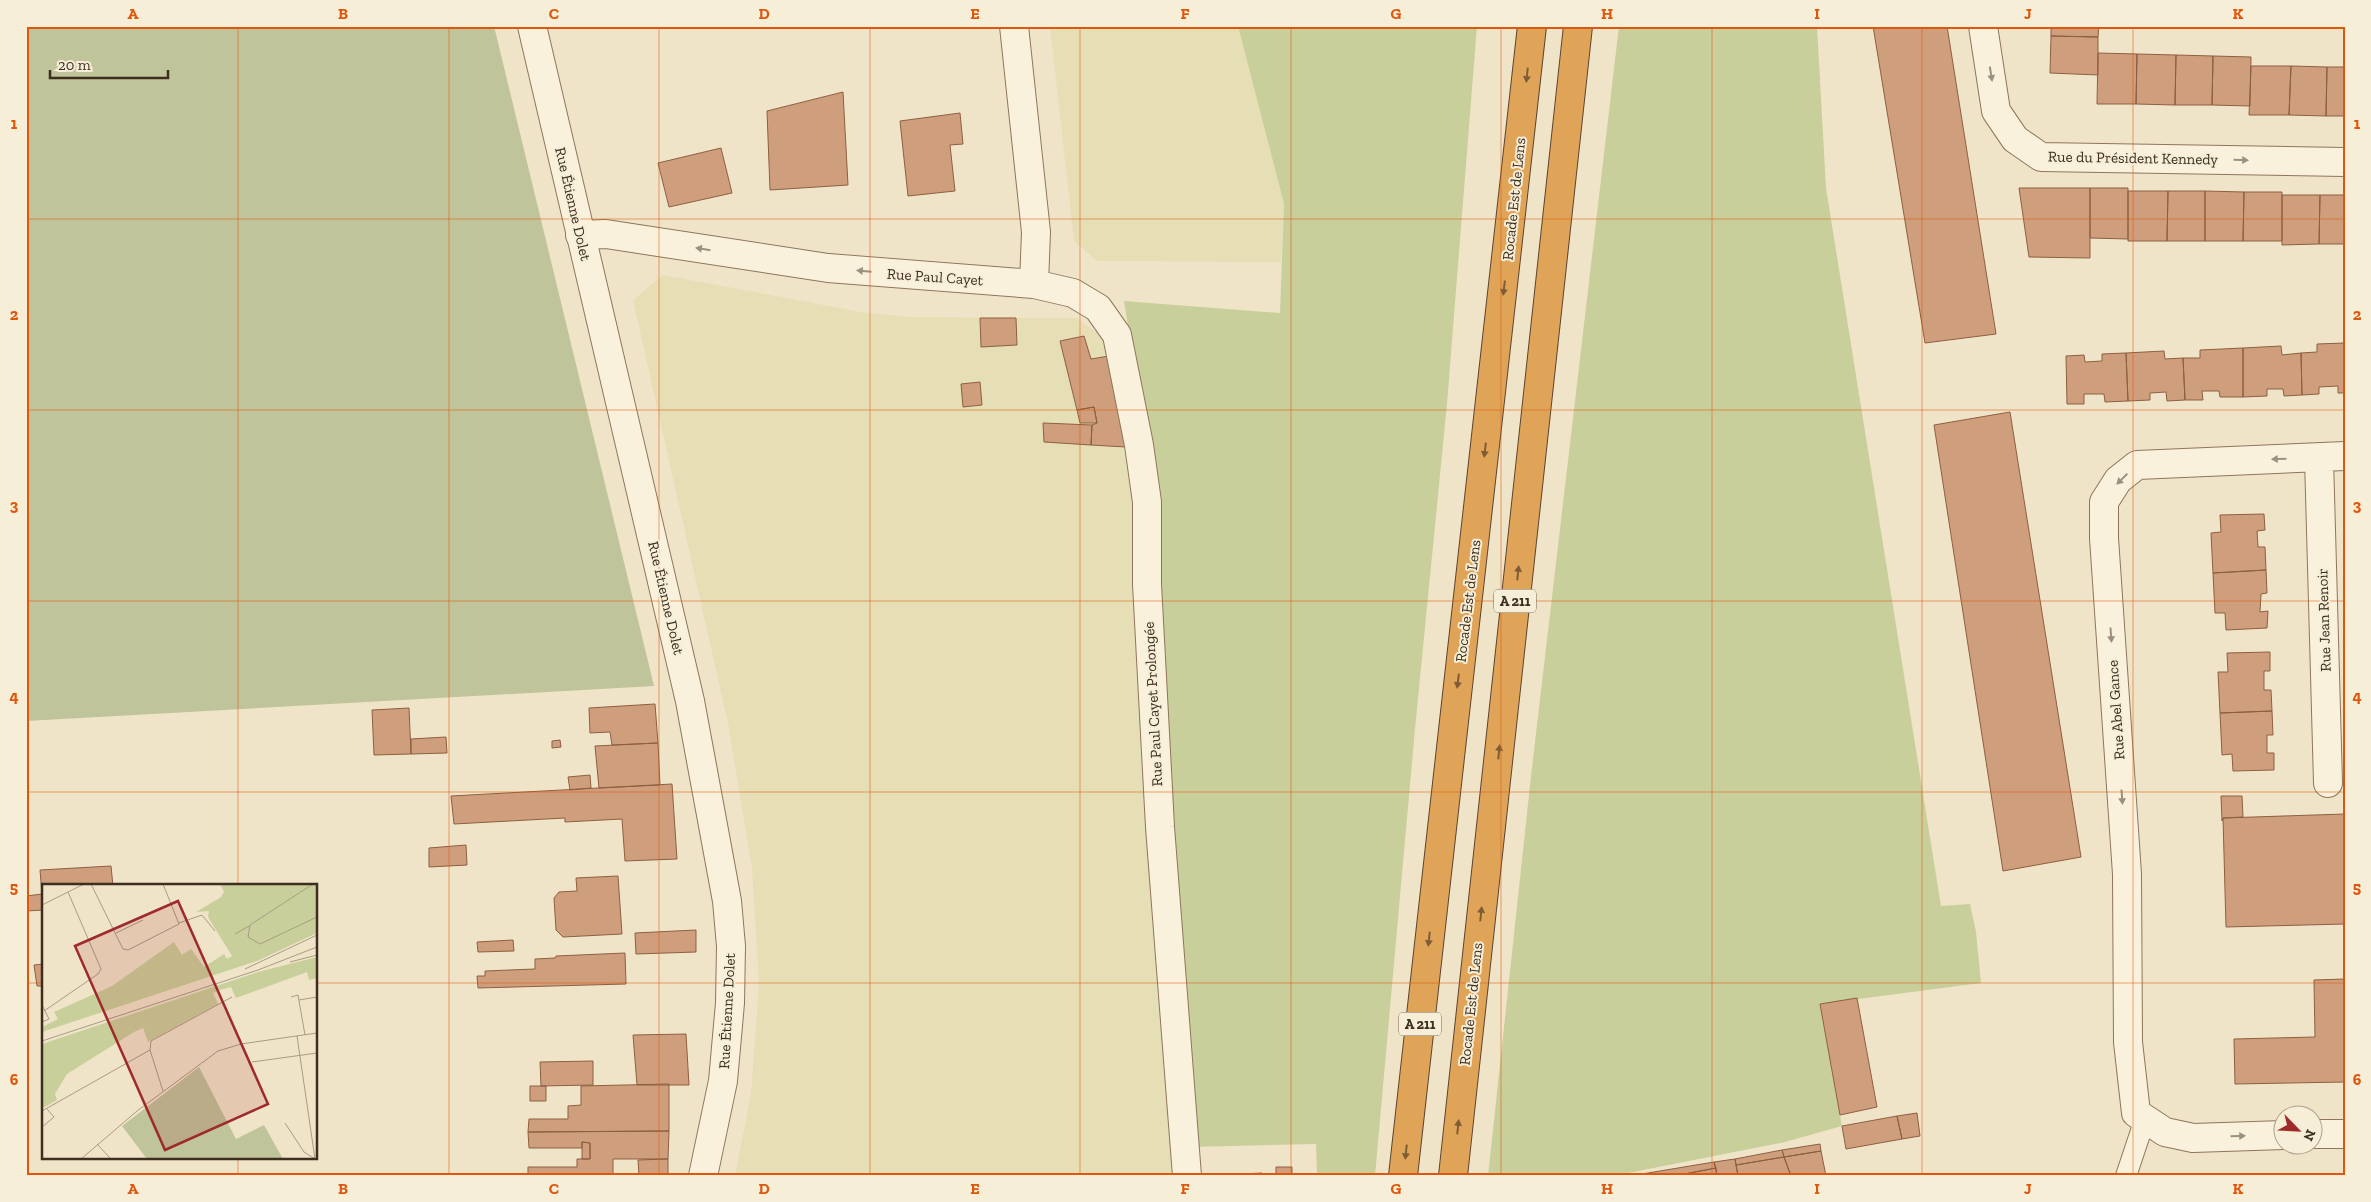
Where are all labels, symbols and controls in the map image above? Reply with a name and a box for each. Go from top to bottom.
text: A [128,4,139,23]
text: B [338,4,348,23]
text: C [549,4,559,23]
text: D [758,4,770,23]
text: E [970,4,980,23]
text: F [1180,4,1190,23]
text: G [1391,4,1402,23]
text: H [1601,4,1613,23]
text: I [1814,4,1820,23]
text: J [2024,4,2032,23]
text: K [2233,4,2244,23]
scale bar [50,48,168,80]
text: 20 m [58,56,91,74]
one-way arrow [1523,67,1531,83]
one-way arrow [1987,67,1995,83]
text: 1 [11,114,18,133]
text: 1 [2354,114,2361,133]
street label: Rocade Est de Lens [1499,137,1529,261]
street label: Rue Étienne Dolet [551,145,595,263]
street label: Rue du Président Kennedy [2048,148,2219,168]
one-way arrow [2234,157,2250,165]
one-way arrow [694,245,710,253]
street label: Rue Paul Cayet [886,265,984,289]
one-way arrow [855,267,871,275]
one-way arrow [1500,281,1508,297]
text: 2 [10,305,19,324]
text: 2 [2353,305,2362,324]
one-way arrow [1481,442,1489,458]
one-way arrow [2270,456,2286,464]
one-way arrow [2116,473,2128,485]
text: 3 [10,496,19,515]
text: 3 [2353,496,2362,515]
street label: Rue Étienne Dolet [644,539,688,657]
street label: Rocade Est de Lens [1452,539,1484,663]
one-way arrow [1514,565,1522,581]
street label: Rue Jean Renoir [2313,568,2335,672]
road number: A 211 [1494,590,1536,612]
street label: Rue Paul Cayet Prolongée [1140,621,1166,787]
one-way arrow [2107,627,2115,643]
street label: Rue Abel Gance [2104,659,2128,761]
one-way arrow [1454,673,1462,689]
text: 4 [9,687,19,706]
text: 4 [2352,687,2362,706]
one-way arrow [1495,744,1503,760]
one-way arrow [2119,789,2127,805]
text: 5 [10,878,18,897]
text: 5 [2353,878,2361,897]
inset map [42,884,318,1160]
one-way arrow [1477,905,1485,921]
one-way arrow [1425,931,1433,947]
street label: Rocade Est de Lens [1456,942,1486,1066]
street label: Rue Étienne Dolet [715,952,739,1070]
road number: A 211 [1399,1012,1441,1036]
text: 6 [10,1070,19,1089]
text: 6 [2353,1070,2362,1089]
north arrow [2274,1104,2324,1154]
one-way arrow [1454,1119,1462,1135]
text: N [2299,1127,2319,1144]
one-way arrow [2230,1132,2246,1140]
one-way arrow [1402,1145,1410,1161]
text: A [128,1179,139,1198]
text: B [338,1179,348,1198]
text: C [549,1179,559,1198]
text: D [758,1179,770,1198]
text: E [970,1179,980,1198]
text: F [1180,1179,1190,1198]
text: G [1391,1179,1402,1198]
text: H [1601,1179,1613,1198]
text: I [1814,1179,1820,1198]
text: J [2024,1179,2032,1198]
text: K [2233,1179,2244,1198]

